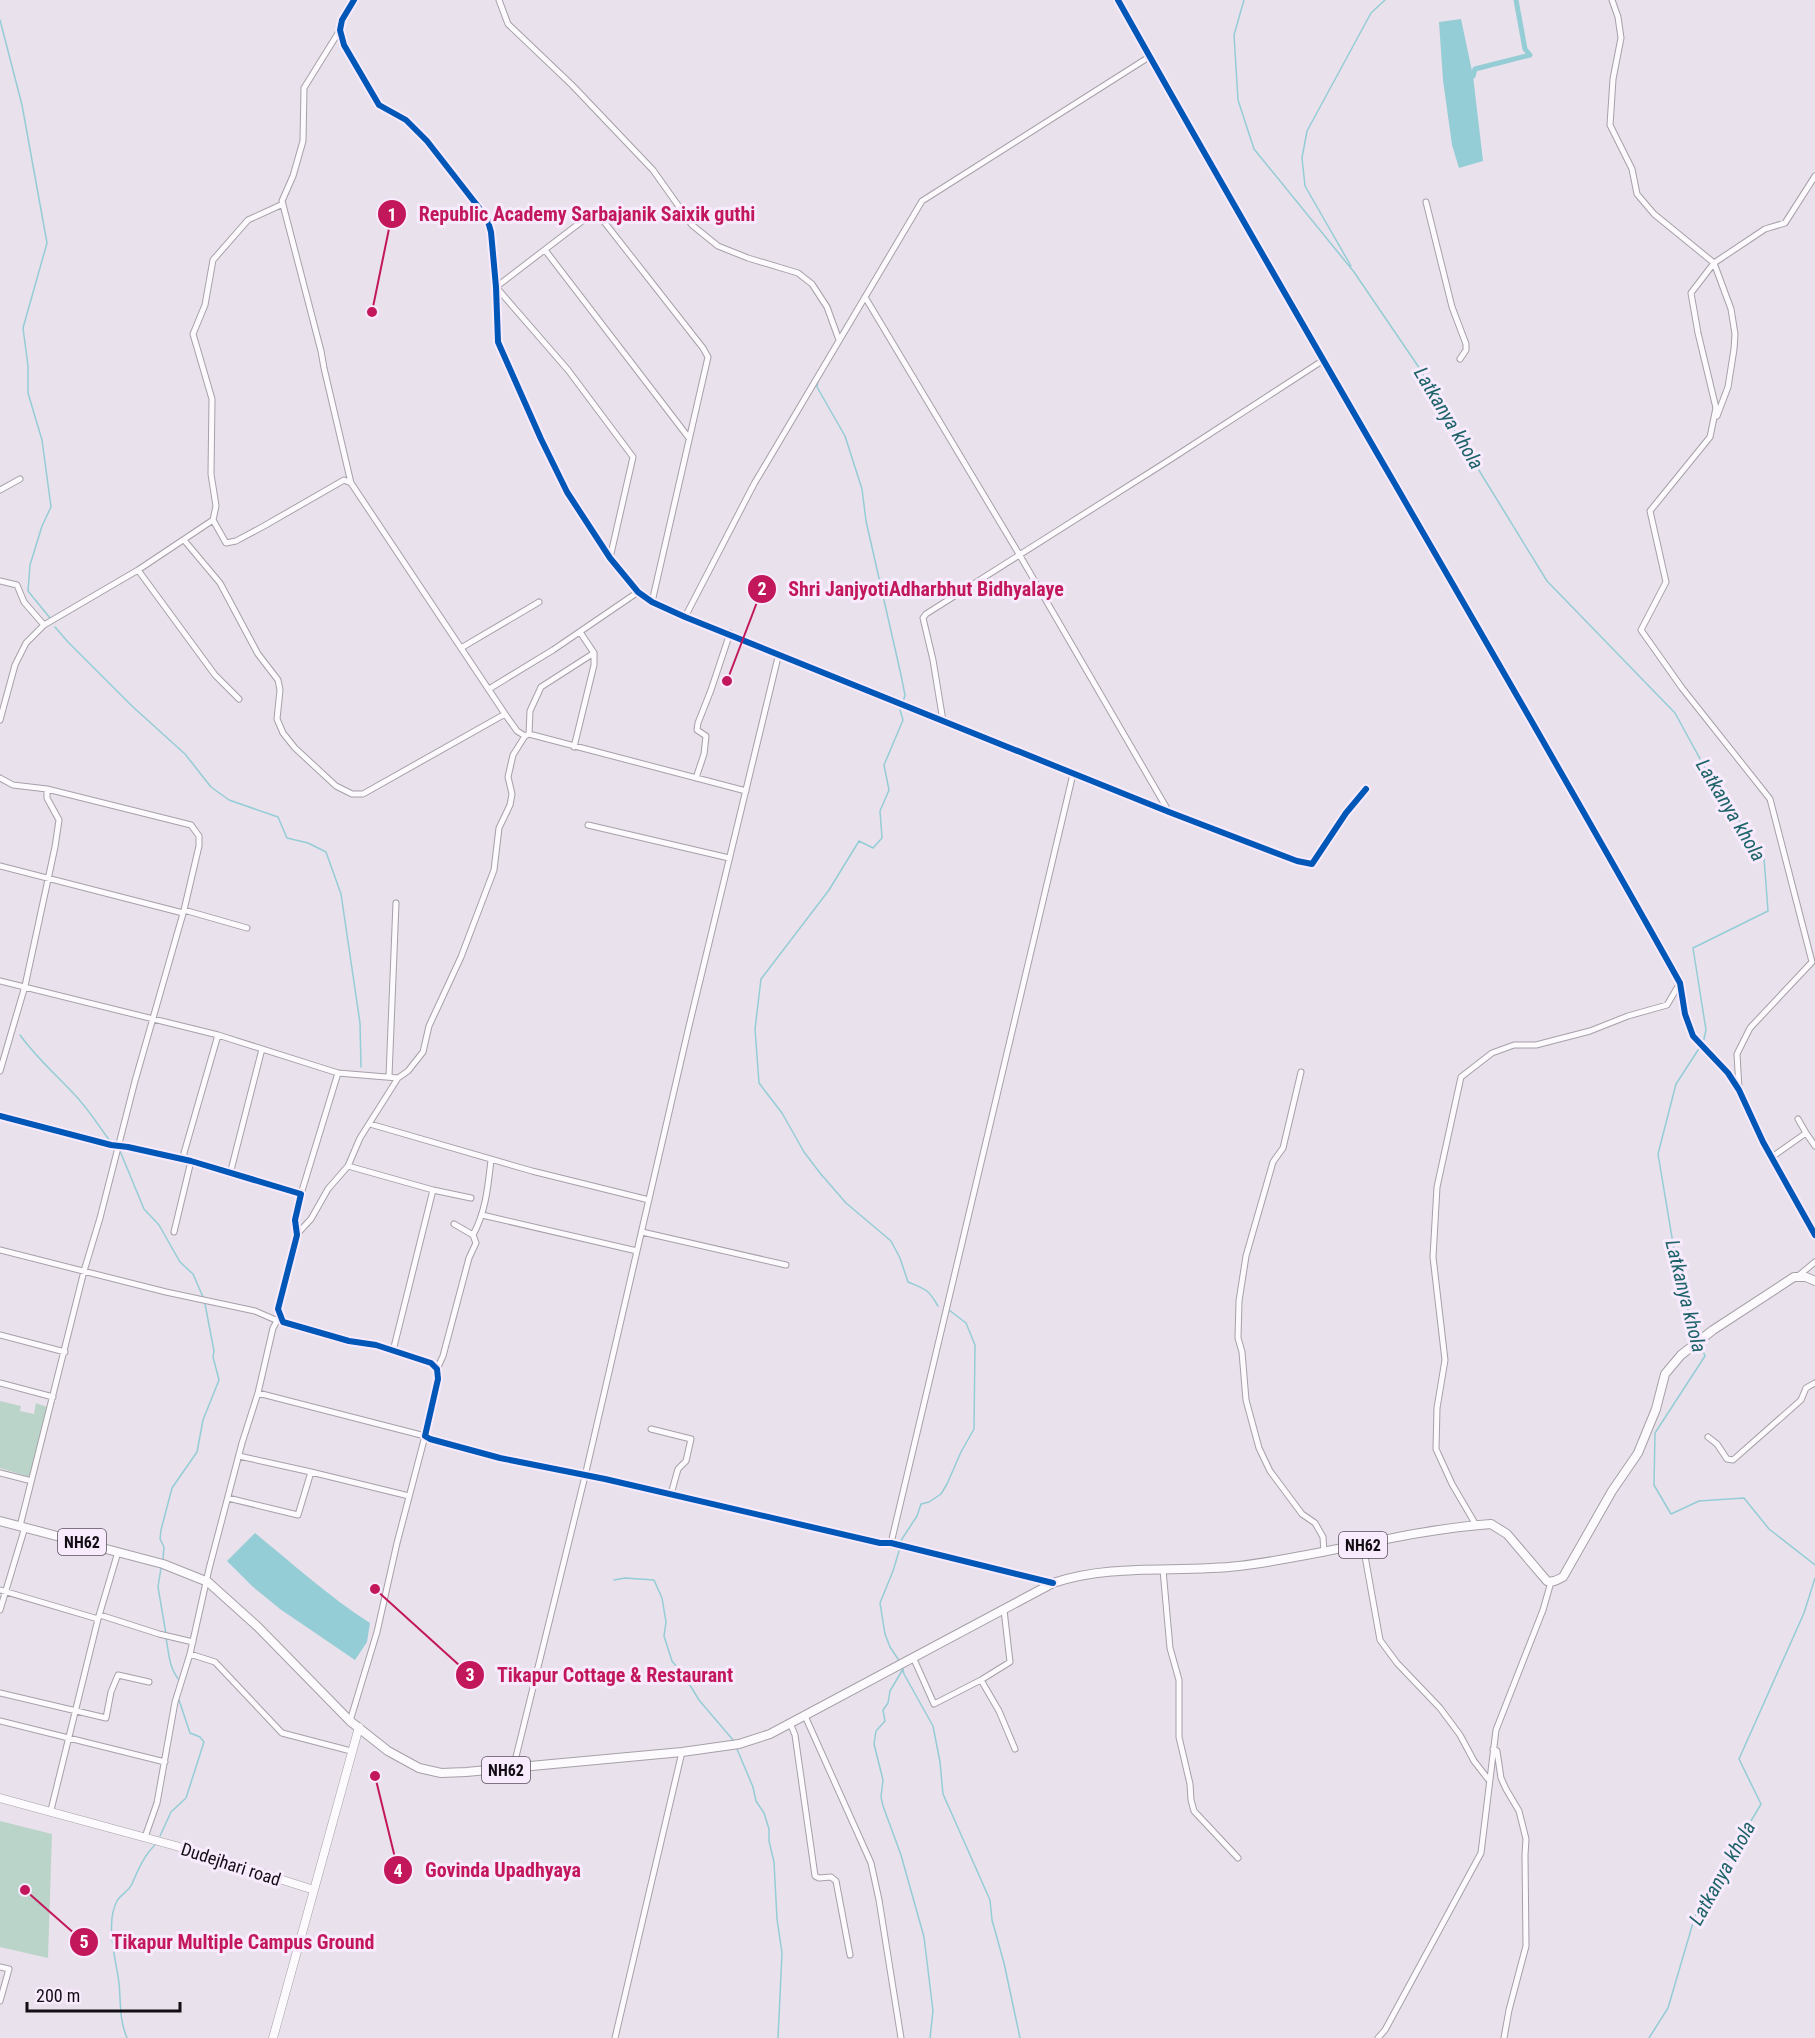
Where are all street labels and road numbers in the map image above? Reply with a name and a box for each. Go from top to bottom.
road number: NH62 [58,1529,106,1555]
road number: NH62 [1339,1532,1387,1558]
road number: NH62 [482,1757,530,1783]
street label: Dudejhari road [179,1838,283,1890]

